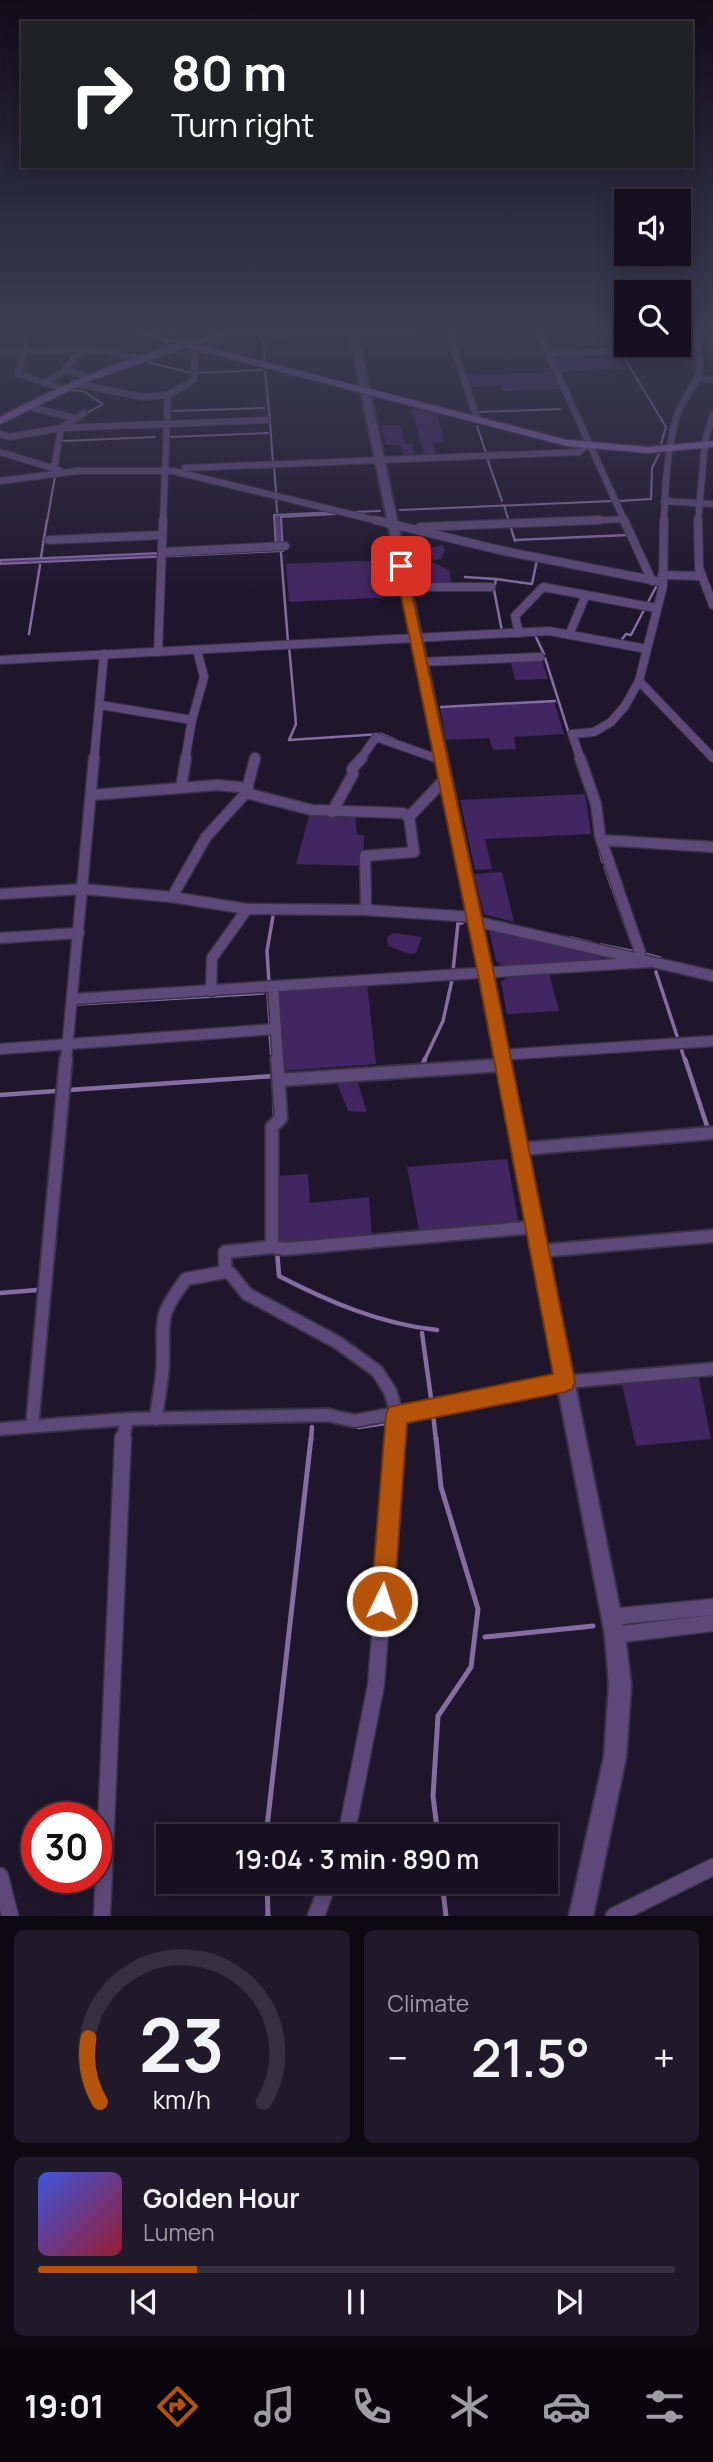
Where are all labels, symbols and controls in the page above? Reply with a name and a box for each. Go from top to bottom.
text: 80 m [171,39,287,106]
icon: right [56,49,147,140]
text: Turn right [171,103,314,147]
map controls [614,189,691,357]
button: sound [614,189,691,266]
button: search [614,280,691,357]
pin [371,536,431,596]
icon: arrive [382,547,420,585]
position arrow [345,1564,419,1638]
speed limit sign: 30 [21,1802,112,1893]
text: 19:04 · 3 min · 890 m [235,1841,479,1877]
text: Climate [388,1987,469,2019]
text: 23 [139,1995,225,2095]
text: 21.5° [471,2022,590,2093]
text: − [388,2031,408,2083]
text: + [653,2031,675,2083]
text: km/h [153,2082,211,2117]
text: Golden Hour [143,2180,300,2216]
text: Lumen [143,2216,215,2248]
icon: previous [125,2283,163,2321]
icon: pause [337,2283,375,2321]
icon: next [550,2283,588,2321]
icon: directions [153,2382,202,2431]
icon: music [250,2382,299,2431]
icon: phone [347,2382,396,2431]
icon: climate [445,2382,494,2431]
icon: car [542,2382,591,2431]
icon: filters [640,2382,689,2431]
text: 19:01 [24,2384,104,2428]

